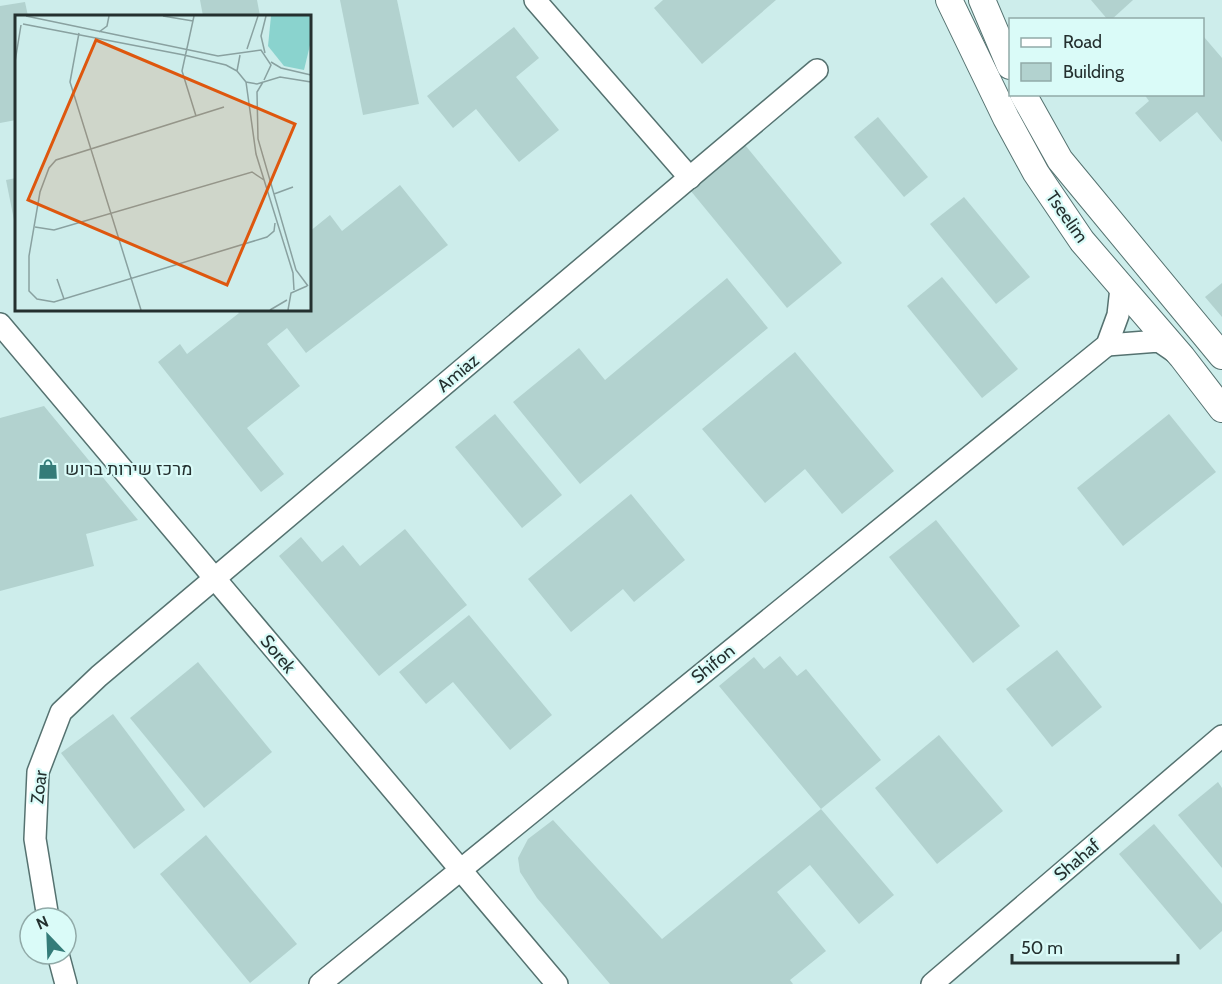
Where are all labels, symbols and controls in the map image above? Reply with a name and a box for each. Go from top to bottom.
inset map [15,15,310,310]
legend [1009,18,1204,96]
text: Road [1063,31,1102,53]
text: Building [1063,61,1125,83]
street label: Tseelim [1041,187,1093,247]
street label: Amiaz [433,349,484,397]
shop icon: מרכז שירות ברוש [36,457,60,481]
place label: מרכז שירות ברוש [65,458,192,480]
street label: Sorek [256,630,301,678]
street label: Shifon [687,640,739,688]
street label: Zoar [26,769,52,805]
street label: Shahaf [1050,834,1104,885]
north arrow [18,906,78,966]
text: N [33,912,51,934]
scale bar [1012,927,1178,965]
text: 50 m [1021,937,1063,959]

